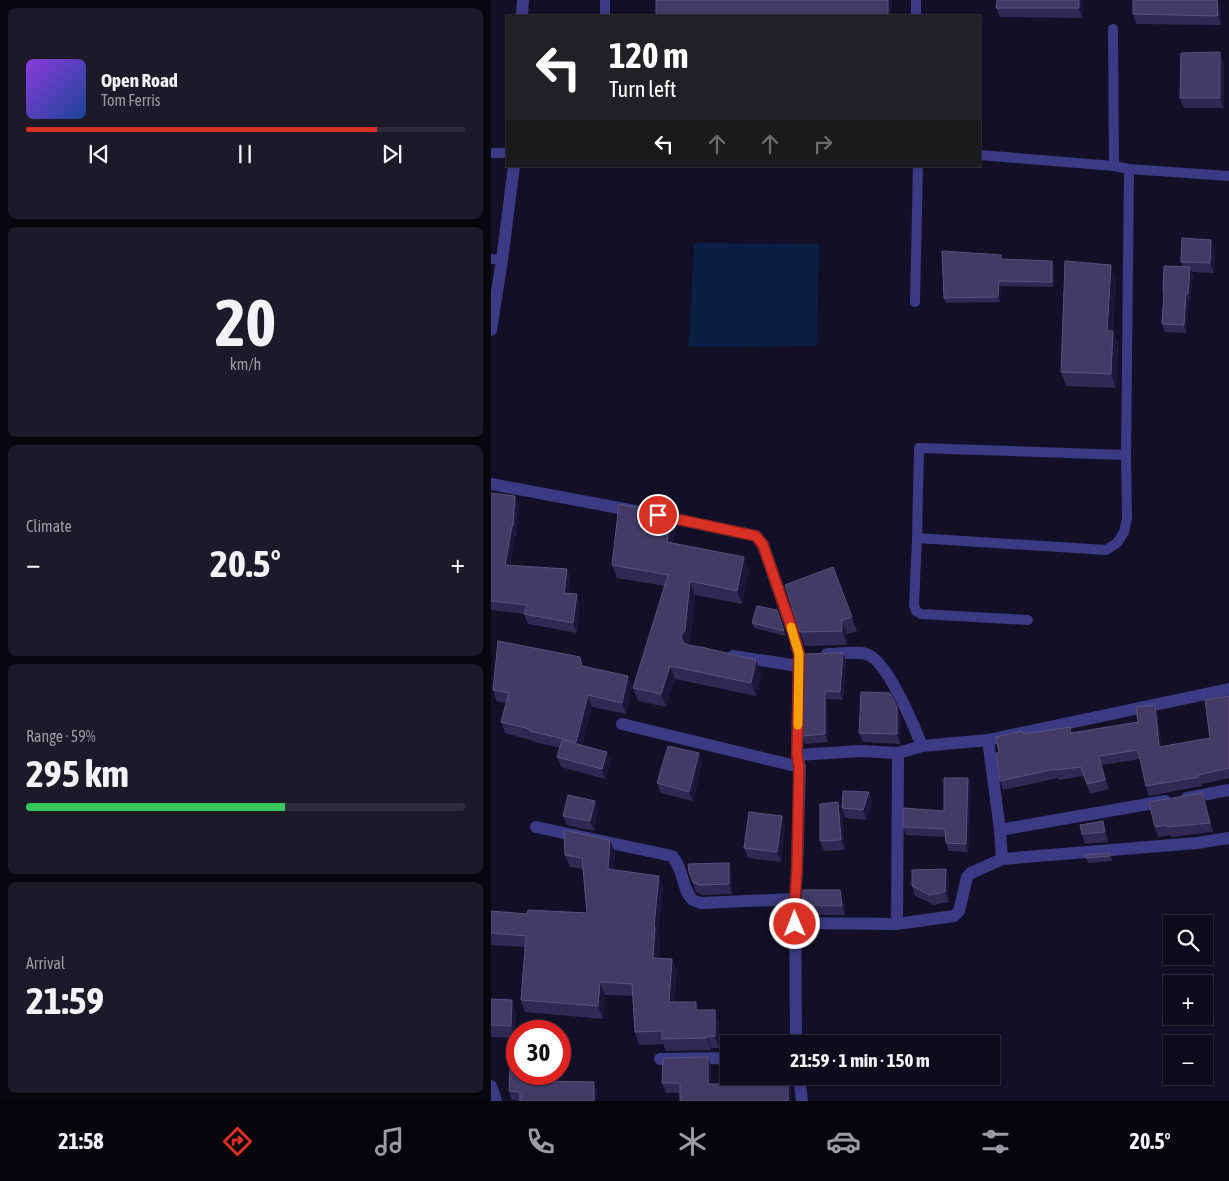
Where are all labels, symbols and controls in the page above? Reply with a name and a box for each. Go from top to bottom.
icon: left [526,35,591,100]
text: 120 m [609,35,688,75]
text: Open Road [101,69,178,91]
text: Turn left [609,76,676,102]
text: Tom Ferris [101,91,160,109]
icon: left [650,130,678,158]
icon: ahead [703,130,731,158]
icon: ahead [756,130,784,158]
icon: right [809,130,837,158]
icon: previous [85,140,113,168]
icon: pause [231,140,259,168]
icon: next [378,140,406,168]
text: 20 [215,285,276,360]
text: km/h [230,355,261,373]
pin [637,494,679,536]
icon: arrive [644,501,672,529]
text: Climate [26,517,72,535]
text: 20.5° [210,542,281,585]
text: − [26,547,41,579]
text: + [450,547,465,579]
text: Range · 59% [26,727,96,745]
text: 295 km [26,752,129,795]
position arrow [768,897,820,949]
map controls [1163,915,1213,1085]
button: search [1163,915,1213,965]
text: Arrival [26,954,65,972]
button: + [1163,975,1213,1025]
text: 21:59 [26,979,104,1022]
speed limit sign: 30 [506,1020,571,1085]
button: − [1163,1035,1213,1085]
text: 21:59 · 1 min · 150 m [790,1049,930,1071]
icon: directions [220,1124,255,1159]
icon: music [372,1124,407,1159]
icon: phone [523,1124,558,1159]
icon: climate [675,1124,710,1159]
icon: car [826,1124,861,1159]
icon: filters [978,1124,1013,1159]
text: 21:58 [58,1128,104,1154]
text: 20.5° [1130,1128,1171,1154]

